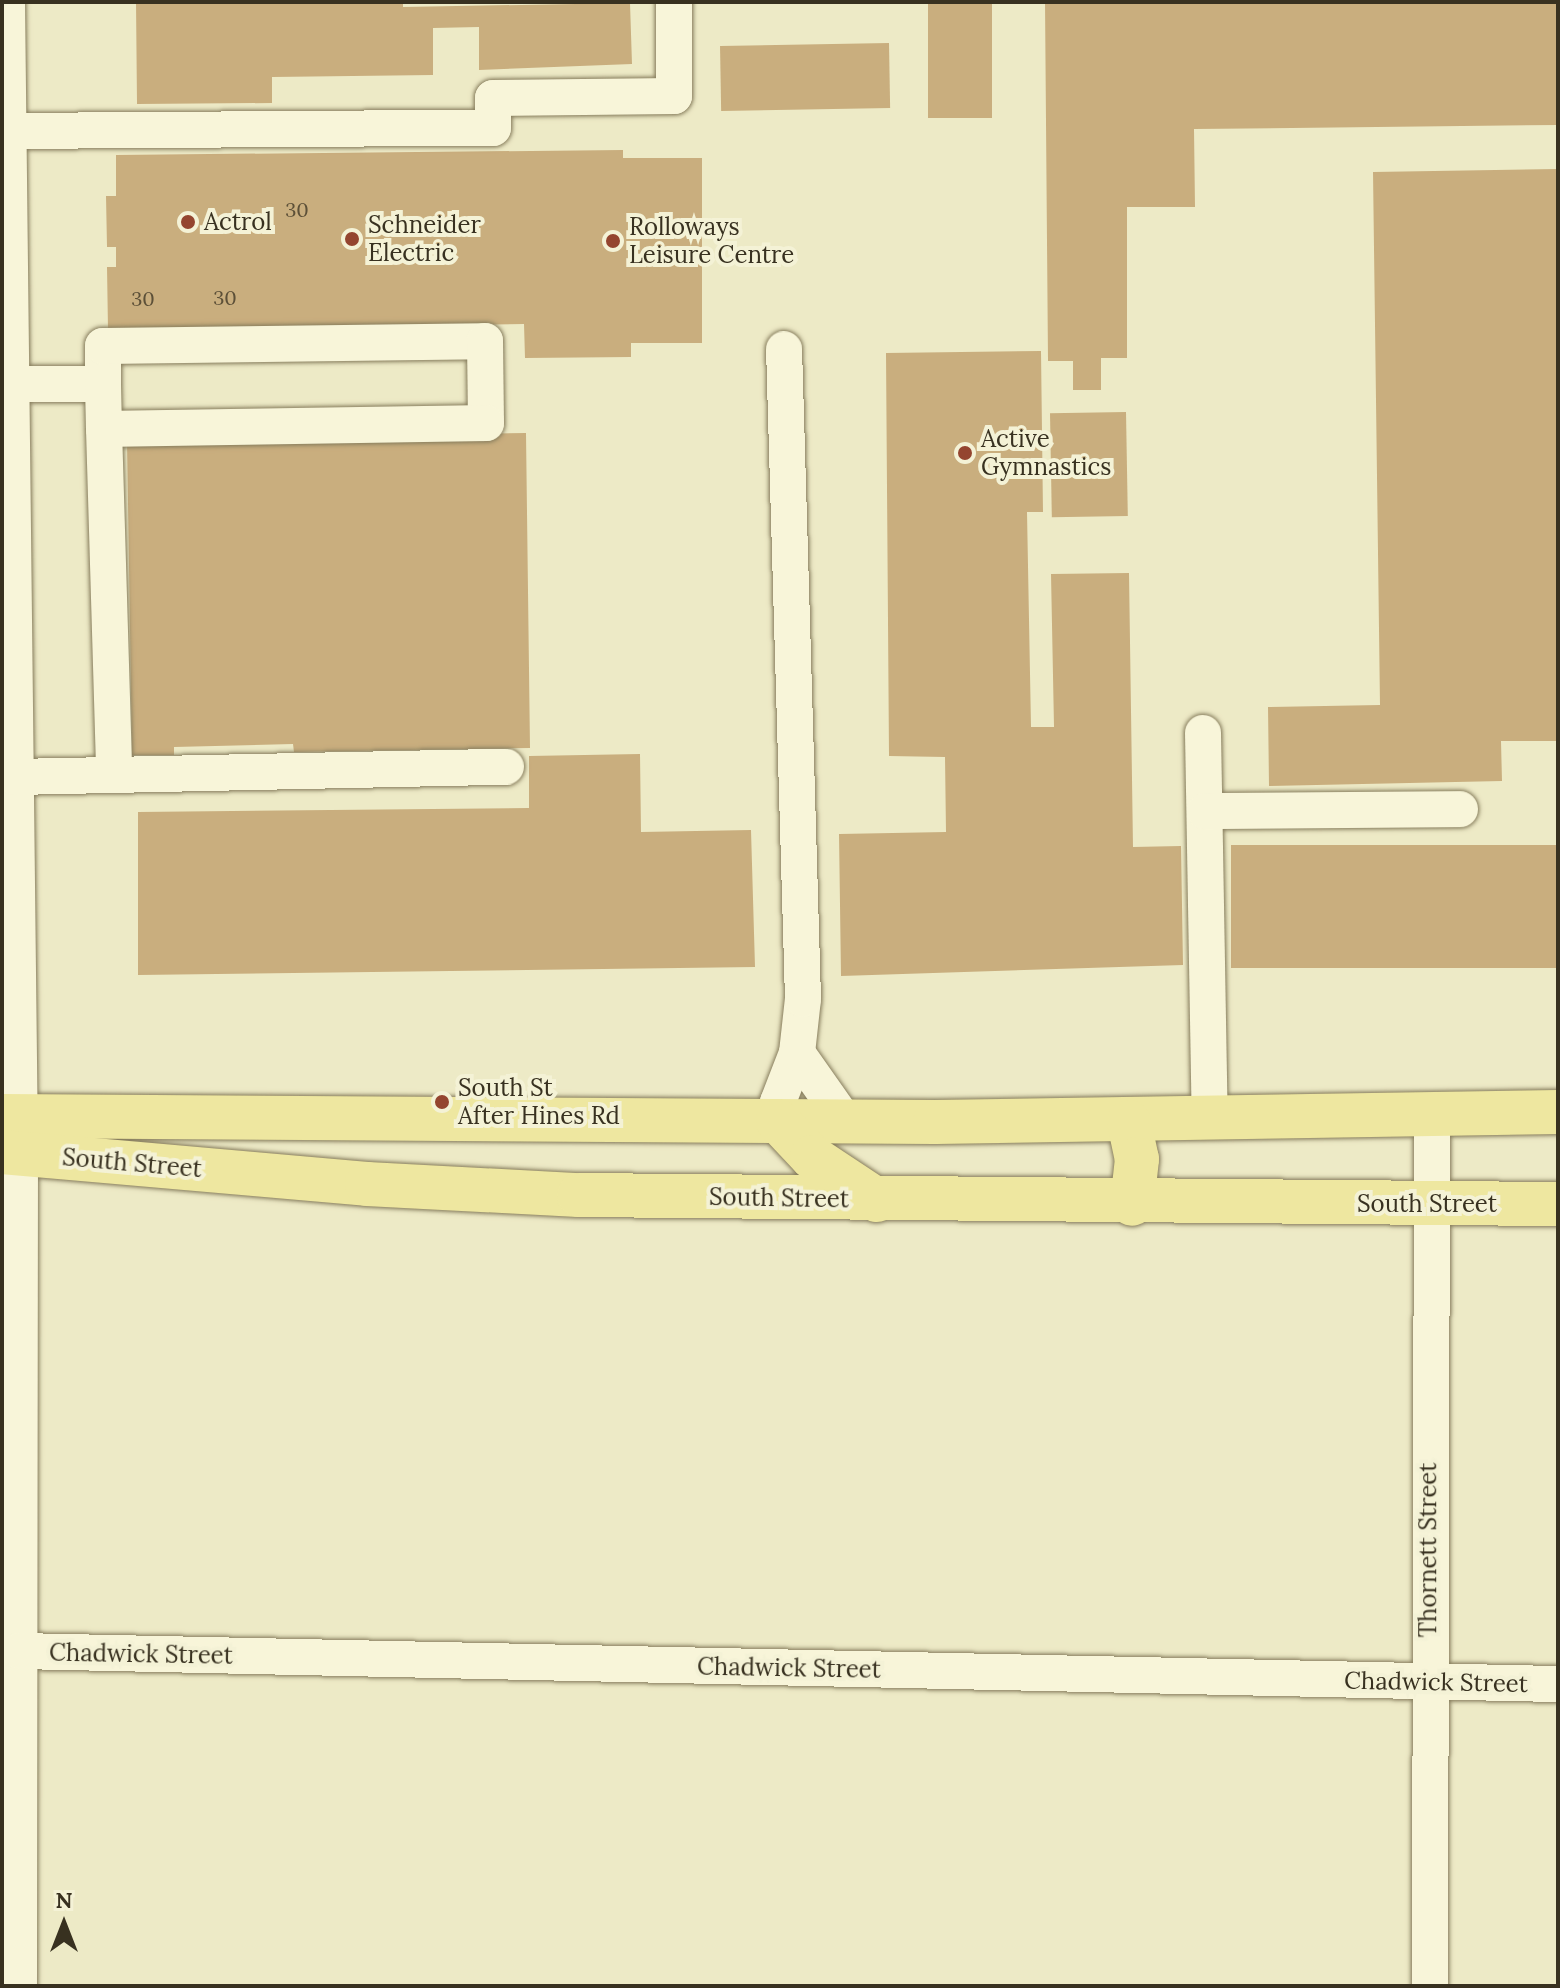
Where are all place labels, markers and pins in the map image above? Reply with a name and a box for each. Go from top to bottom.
place label: Actrol [204,208,272,236]
place label: Schneider Electric [368,211,481,267]
marker: Actrol [179,213,197,231]
place label: Rolloways Leisure Centre [629,213,794,269]
marker: Schneider Electric [343,230,361,248]
marker: Rolloways Leisure Centre [604,232,622,250]
place label: Active Gymnastics [981,425,1111,481]
marker: Active Gymnastics [956,444,974,462]
place label: South St After Hines Rd [458,1074,620,1130]
marker: South St After Hines Rd [433,1093,451,1111]

